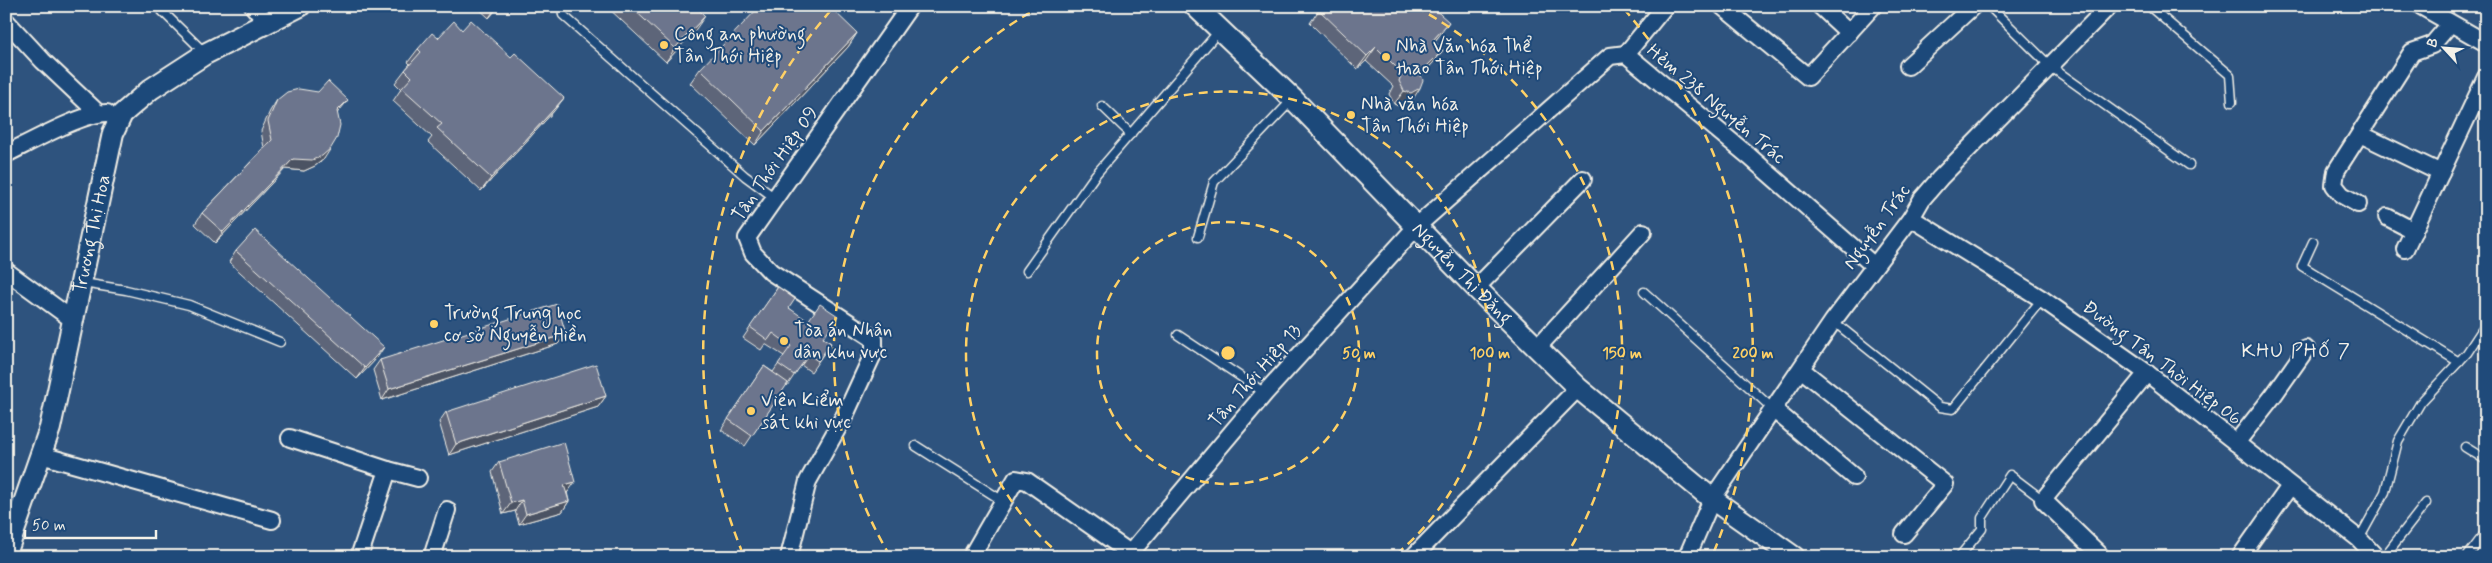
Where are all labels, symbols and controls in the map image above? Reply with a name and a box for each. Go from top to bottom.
place label: Công an phường Tân Thới Hiệp [674,22,806,69]
north arrow [2420,22,2470,72]
place label: Nhà Văn hóa Thể thao Tân Thới Hiệp [1396,34,1543,81]
text: B [2423,35,2443,51]
street label: Hẻm 238 Nguyễn Trác [1639,38,1791,172]
marker: Công an phường Tân Thới Hiệp [658,39,670,51]
marker: Nhà Văn hóa Thể thao Tân Thới Hiệp [1380,51,1392,63]
place label: Nhà văn hóa Tân Thới Hiệp [1361,92,1469,139]
street label: Tân Thới Hiệp 09 [726,102,824,226]
marker: Nhà văn hóa Tân Thới Hiệp [1345,109,1357,121]
street label: Trương Thị Hoa [67,172,116,295]
street label: Nguyễn Trác [1838,179,1919,276]
street label: Nguyễn Thị Đặng [1407,217,1518,332]
street label: Đường Tân Thời Hiệp 06 [2075,295,2247,434]
place label: Trường Trung học cơ sở Nguyễn Hiền [444,301,587,351]
marker: Trường Trung học cơ sở Nguyễn Hiền [428,318,440,330]
place label: Tòa án Nhân dân khu vực [794,318,892,365]
street label: Tân Thới Hiệp 13 [1203,319,1307,433]
marker: Tòa án Nhân dân khu vực [778,335,790,347]
district label: KHU PHỐ 7 [2241,338,2351,365]
centre of rings [1219,344,1237,362]
text: 50 m [1342,344,1376,364]
text: 100 m [1470,344,1510,364]
text: 150 m [1602,344,1642,364]
text: 200 m [1733,344,1774,364]
place label: Viện Kiểm sát khi vực [761,388,851,435]
marker: Viện Kiểm sát khi vực [745,405,757,417]
scale bar [25,508,156,540]
text: 50 m [32,516,66,536]

